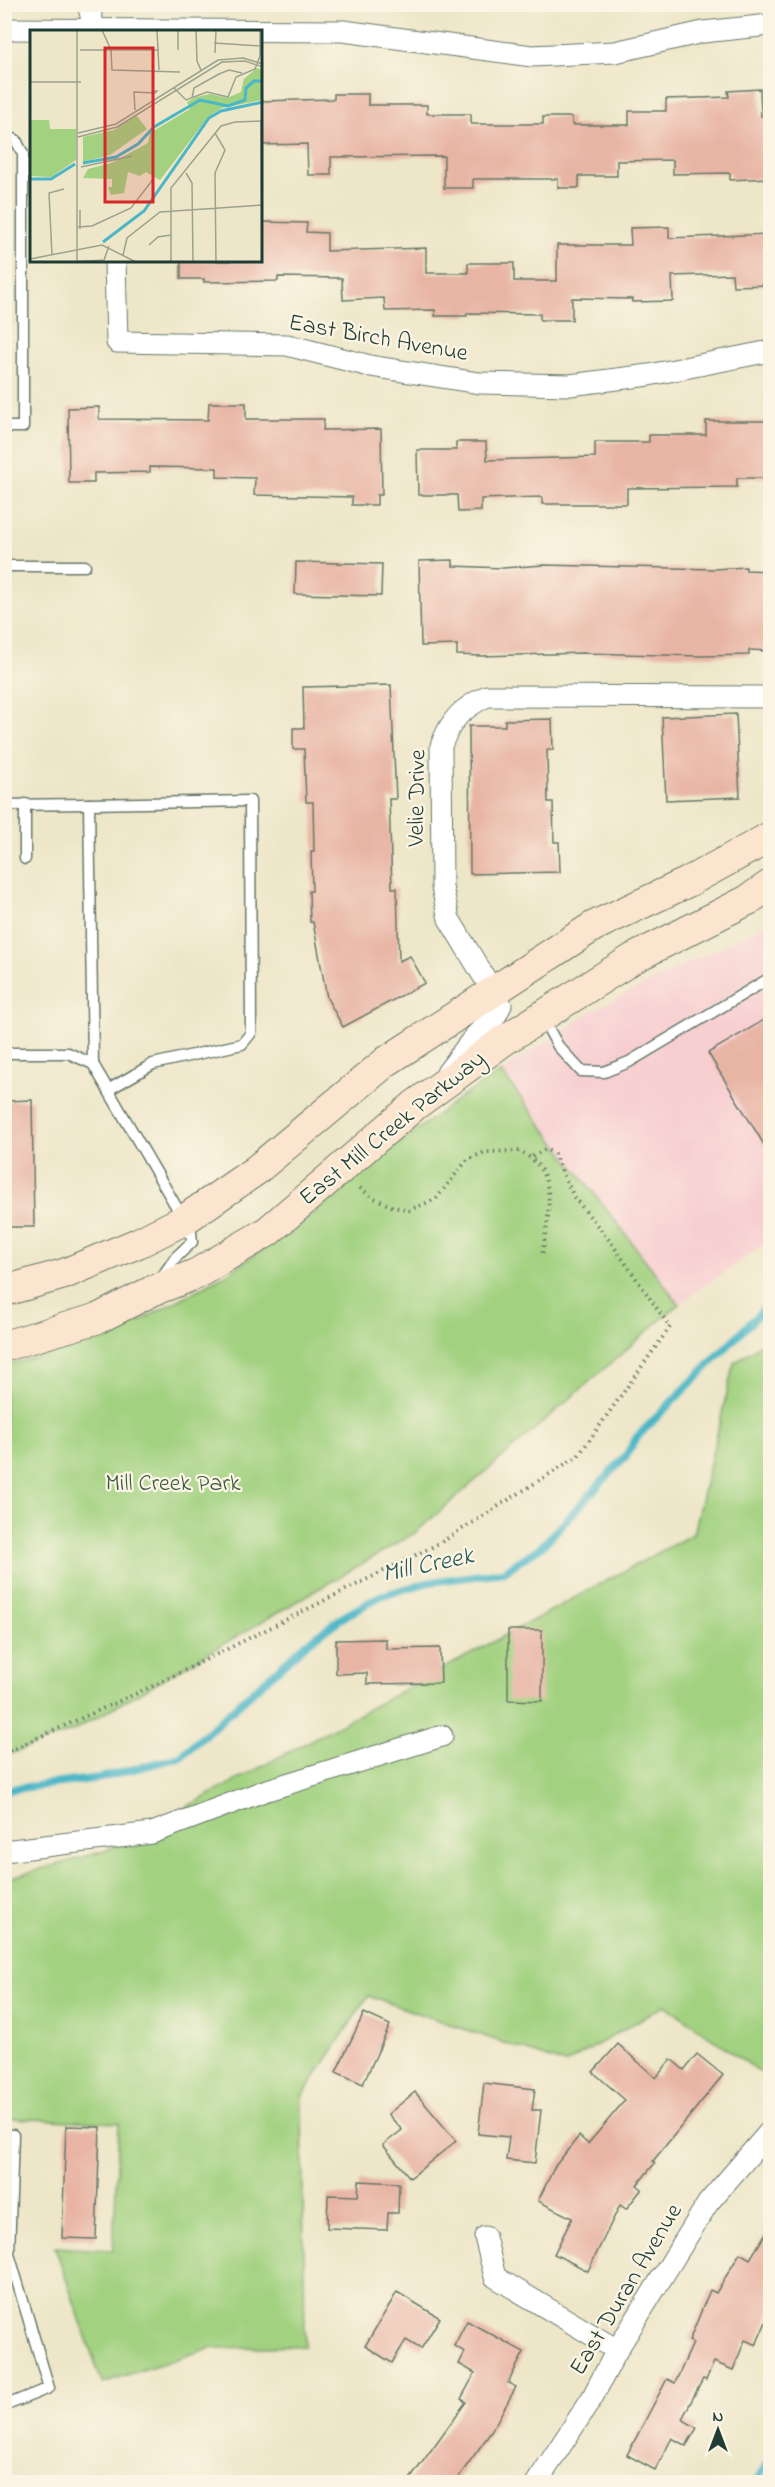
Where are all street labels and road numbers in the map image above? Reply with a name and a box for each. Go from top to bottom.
street label: East Birch Avenue [286,306,471,372]
street label: Velie Drive [400,749,436,848]
street label: East Mill Creek Parkway [292,1043,494,1216]
street label: East Duran Avenue [562,2197,692,2383]

